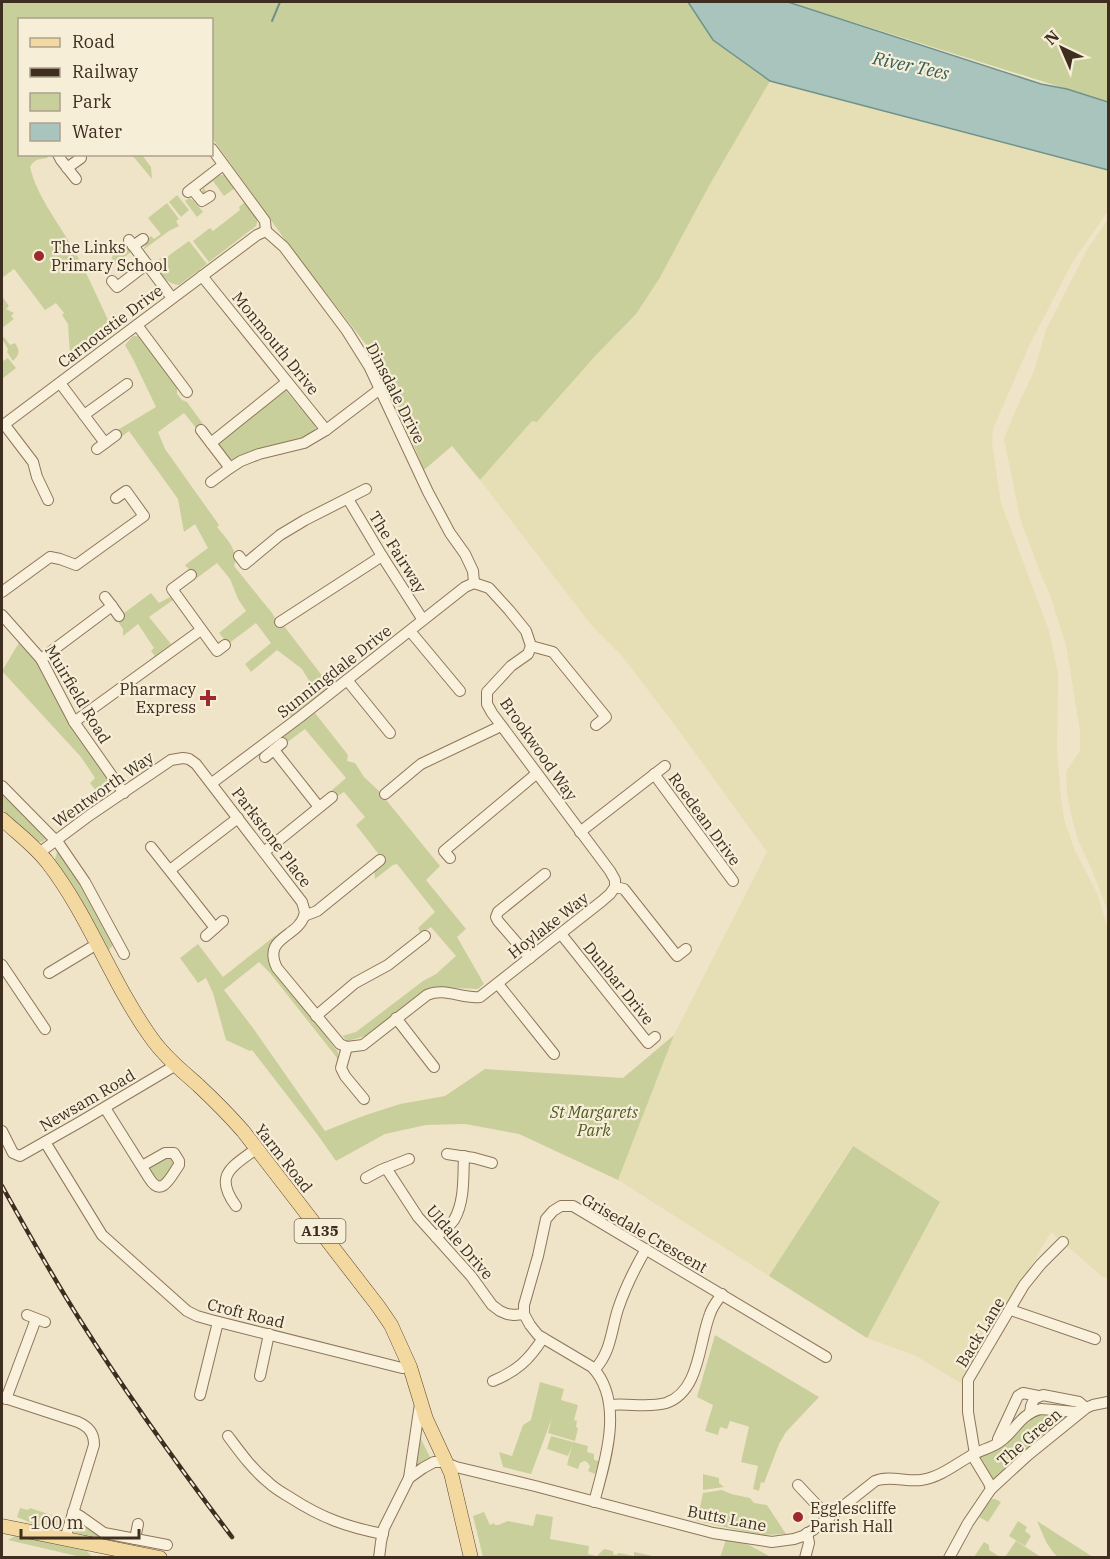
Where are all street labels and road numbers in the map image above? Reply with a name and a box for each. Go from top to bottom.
street label: Carnoustie Drive [54,280,166,372]
street label: Monmouth Drive [228,287,324,399]
street label: Dinsdale Drive [362,339,430,447]
street label: The Fairway [365,507,431,597]
street label: Sunningdale Drive [273,620,395,722]
street label: Muirfield Road [41,641,115,747]
street label: Brookwood Way [496,694,582,805]
street label: Wentworth Way [49,746,158,831]
street label: Roedean Drive [665,769,745,869]
street label: Parkstone Place [228,783,316,891]
street label: Hoylake Way [504,887,593,963]
street label: Dunbar Drive [579,937,659,1029]
street label: Newsam Road [36,1064,139,1135]
street label: Yarm Road [251,1120,317,1197]
street label: Grisedale Crescent [579,1189,712,1277]
street label: Uldale Drive [422,1201,498,1283]
road number: A135 [294,1219,346,1243]
street label: Croft Road [205,1294,287,1332]
street label: Back Lane [951,1294,1009,1370]
street label: The Green [993,1404,1065,1470]
street label: Butts Lane [686,1501,768,1535]

